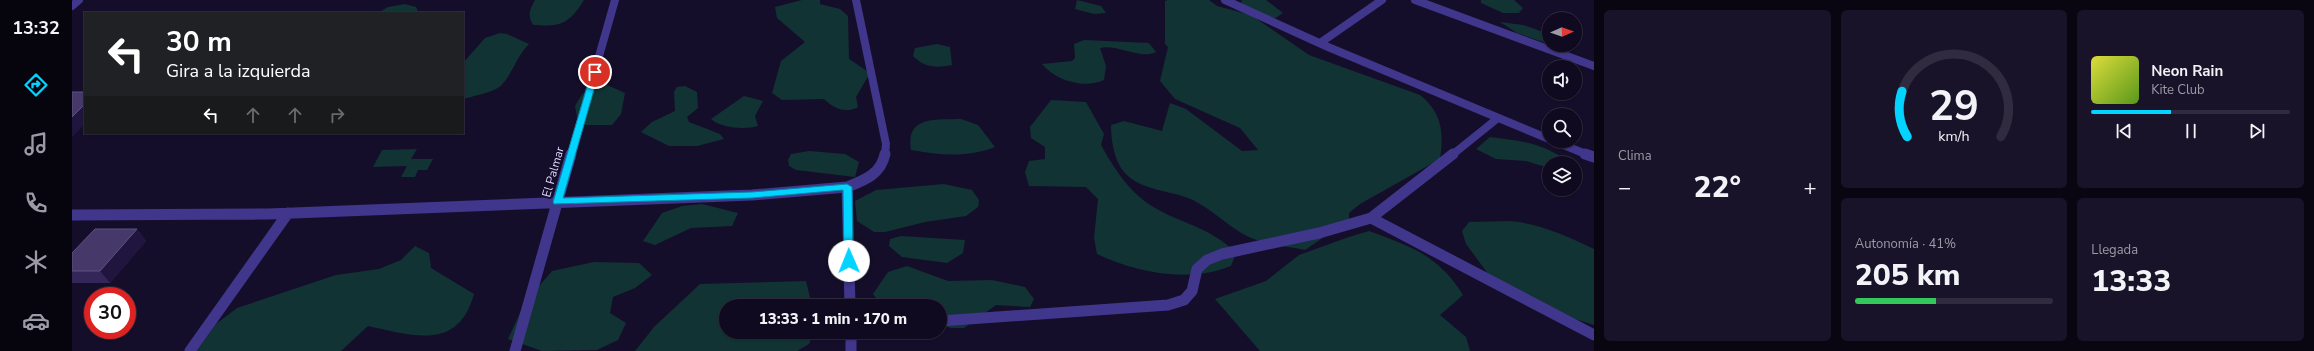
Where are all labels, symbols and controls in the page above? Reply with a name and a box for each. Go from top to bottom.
north arrow [1542,12,1582,52]
map controls [1542,12,1582,196]
text: 13:32 [12,16,60,40]
text: 30 m [166,23,232,61]
icon: left [100,28,152,80]
pin [578,55,612,89]
text: Gira a la izquierda [166,59,310,83]
button: sound [1542,60,1582,100]
icon: arrive [584,61,606,83]
text: Neon Rain [2151,61,2223,81]
icon: directions [22,71,50,99]
text: 29 [1929,78,1979,135]
text: Kite Club [2151,81,2205,99]
icon: left [200,104,222,126]
icon: ahead [242,104,264,126]
icon: ahead [284,104,306,126]
icon: right [326,104,348,126]
button: search [1542,108,1582,148]
icon: previous [2113,120,2135,142]
icon: pause [2180,120,2202,142]
icon: next [2246,120,2268,142]
text: km/h [1938,127,1970,146]
icon: music [22,130,50,158]
street label: El Palmar [538,144,568,199]
text: Clima [1618,147,1652,165]
button: layers [1542,156,1582,196]
text: 22° [1694,167,1741,208]
text: − [1618,173,1631,203]
text: + [1803,173,1817,203]
icon: phone [22,189,50,217]
text: Autonomía · 41% [1855,235,1956,253]
position arrow [828,240,870,282]
text: Llegada [2091,241,2138,259]
icon: climate [22,248,50,276]
text: 205 km [1855,255,1960,296]
text: 13:33 [2091,261,2171,302]
speed limit sign: 30 [84,287,136,339]
icon: car [22,307,50,335]
text: 13:33 · 1 min · 170 m [759,309,907,329]

